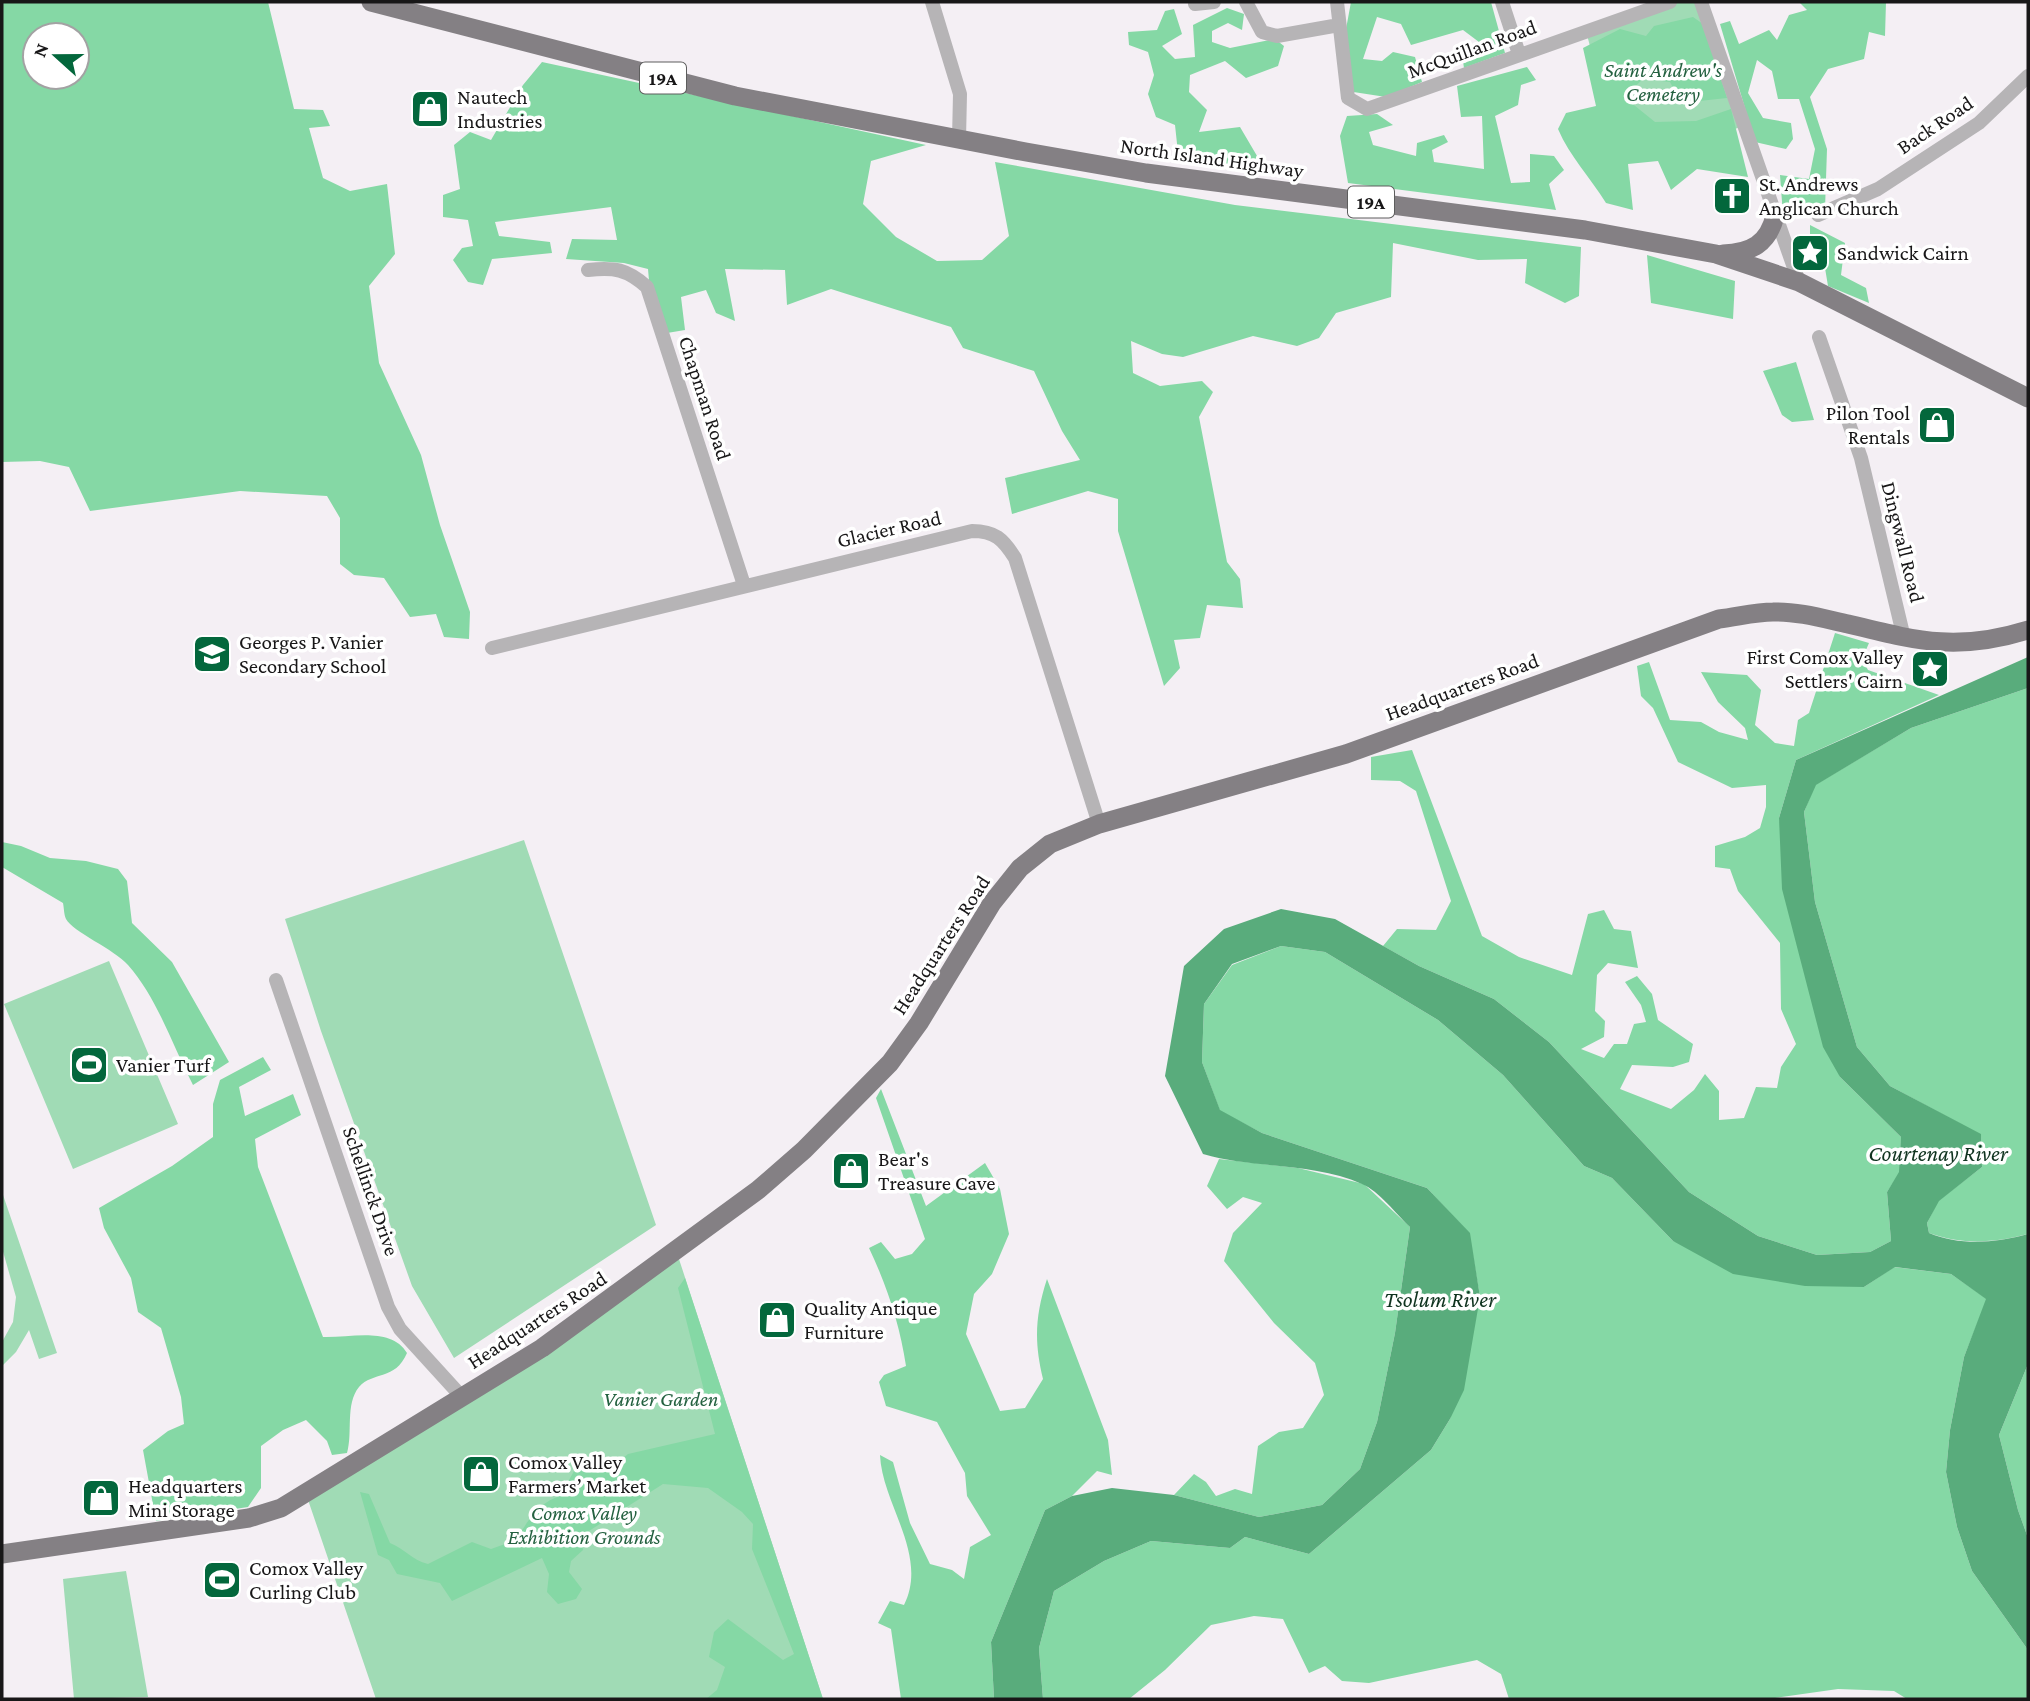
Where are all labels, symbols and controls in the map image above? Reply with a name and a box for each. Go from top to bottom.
street label: McQuillan Road [1404,15,1540,83]
north arrow [21,21,91,91]
text: N [28,40,53,60]
park label: Saint Andrew's Cemetery [1604,58,1723,106]
road number: 19A [640,62,686,94]
place label: Nautech Industries [457,85,542,133]
shop icon: Nautech Industries [409,88,451,130]
street label: Back Road [1892,91,1978,159]
street label: North Island Highway [1119,133,1306,183]
place label: St. Andrews Anglican Church [1759,172,1899,220]
church icon: St. Andrews Anglican Church [1711,175,1753,217]
road number: 19A [1348,186,1394,218]
place icon: Sandwick Cairn [1789,232,1831,274]
place label: Sandwick Cairn [1837,241,1969,265]
street label: Chapman Road [674,333,736,463]
place label: Pilon Tool Rentals [1826,401,1910,449]
shop icon: Pilon Tool Rentals [1916,404,1958,446]
street label: Dingwall Road [1876,479,1930,605]
street label: Glacier Road [835,505,943,553]
place label: Georges P. Vanier Secondary School [239,630,386,678]
school or university icon: Georges P. Vanier Secondary School [191,633,233,675]
place label: First Comox Valley Settlers' Cairn [1747,645,1903,693]
street label: Headquarters Road [1382,648,1542,726]
place icon: First Comox Valley Settlers' Cairn [1909,648,1951,690]
street label: Headquarters Road [887,871,995,1019]
sports icon: Vanier Turf [68,1044,110,1086]
place label: Vanier Turf [116,1053,212,1077]
street label: Schellinck Drive [338,1123,404,1259]
water label: Courtenay River [1868,1140,2009,1166]
place label: Bear's Treasure Cave [878,1147,996,1195]
shop icon: Bear's Treasure Cave [830,1150,872,1192]
street label: Headquarters Road [463,1266,611,1374]
water label: Tsolum River [1384,1286,1497,1312]
place label: Quality Antique Furniture [804,1296,937,1344]
shop icon: Quality Antique Furniture [756,1299,798,1341]
park label: Vanier Garden [604,1387,718,1411]
place label: Comox Valley Farmers’ Market [508,1450,647,1498]
shop icon: Comox Valley Farmers’ Market [460,1453,502,1495]
place label: Headquarters Mini Storage [128,1474,242,1522]
shop icon: Headquarters Mini Storage [80,1477,122,1519]
park label: Comox Valley Exhibition Grounds [507,1501,661,1549]
place label: Comox Valley Curling Club [249,1556,364,1604]
sports icon: Comox Valley Curling Club [201,1559,243,1601]

